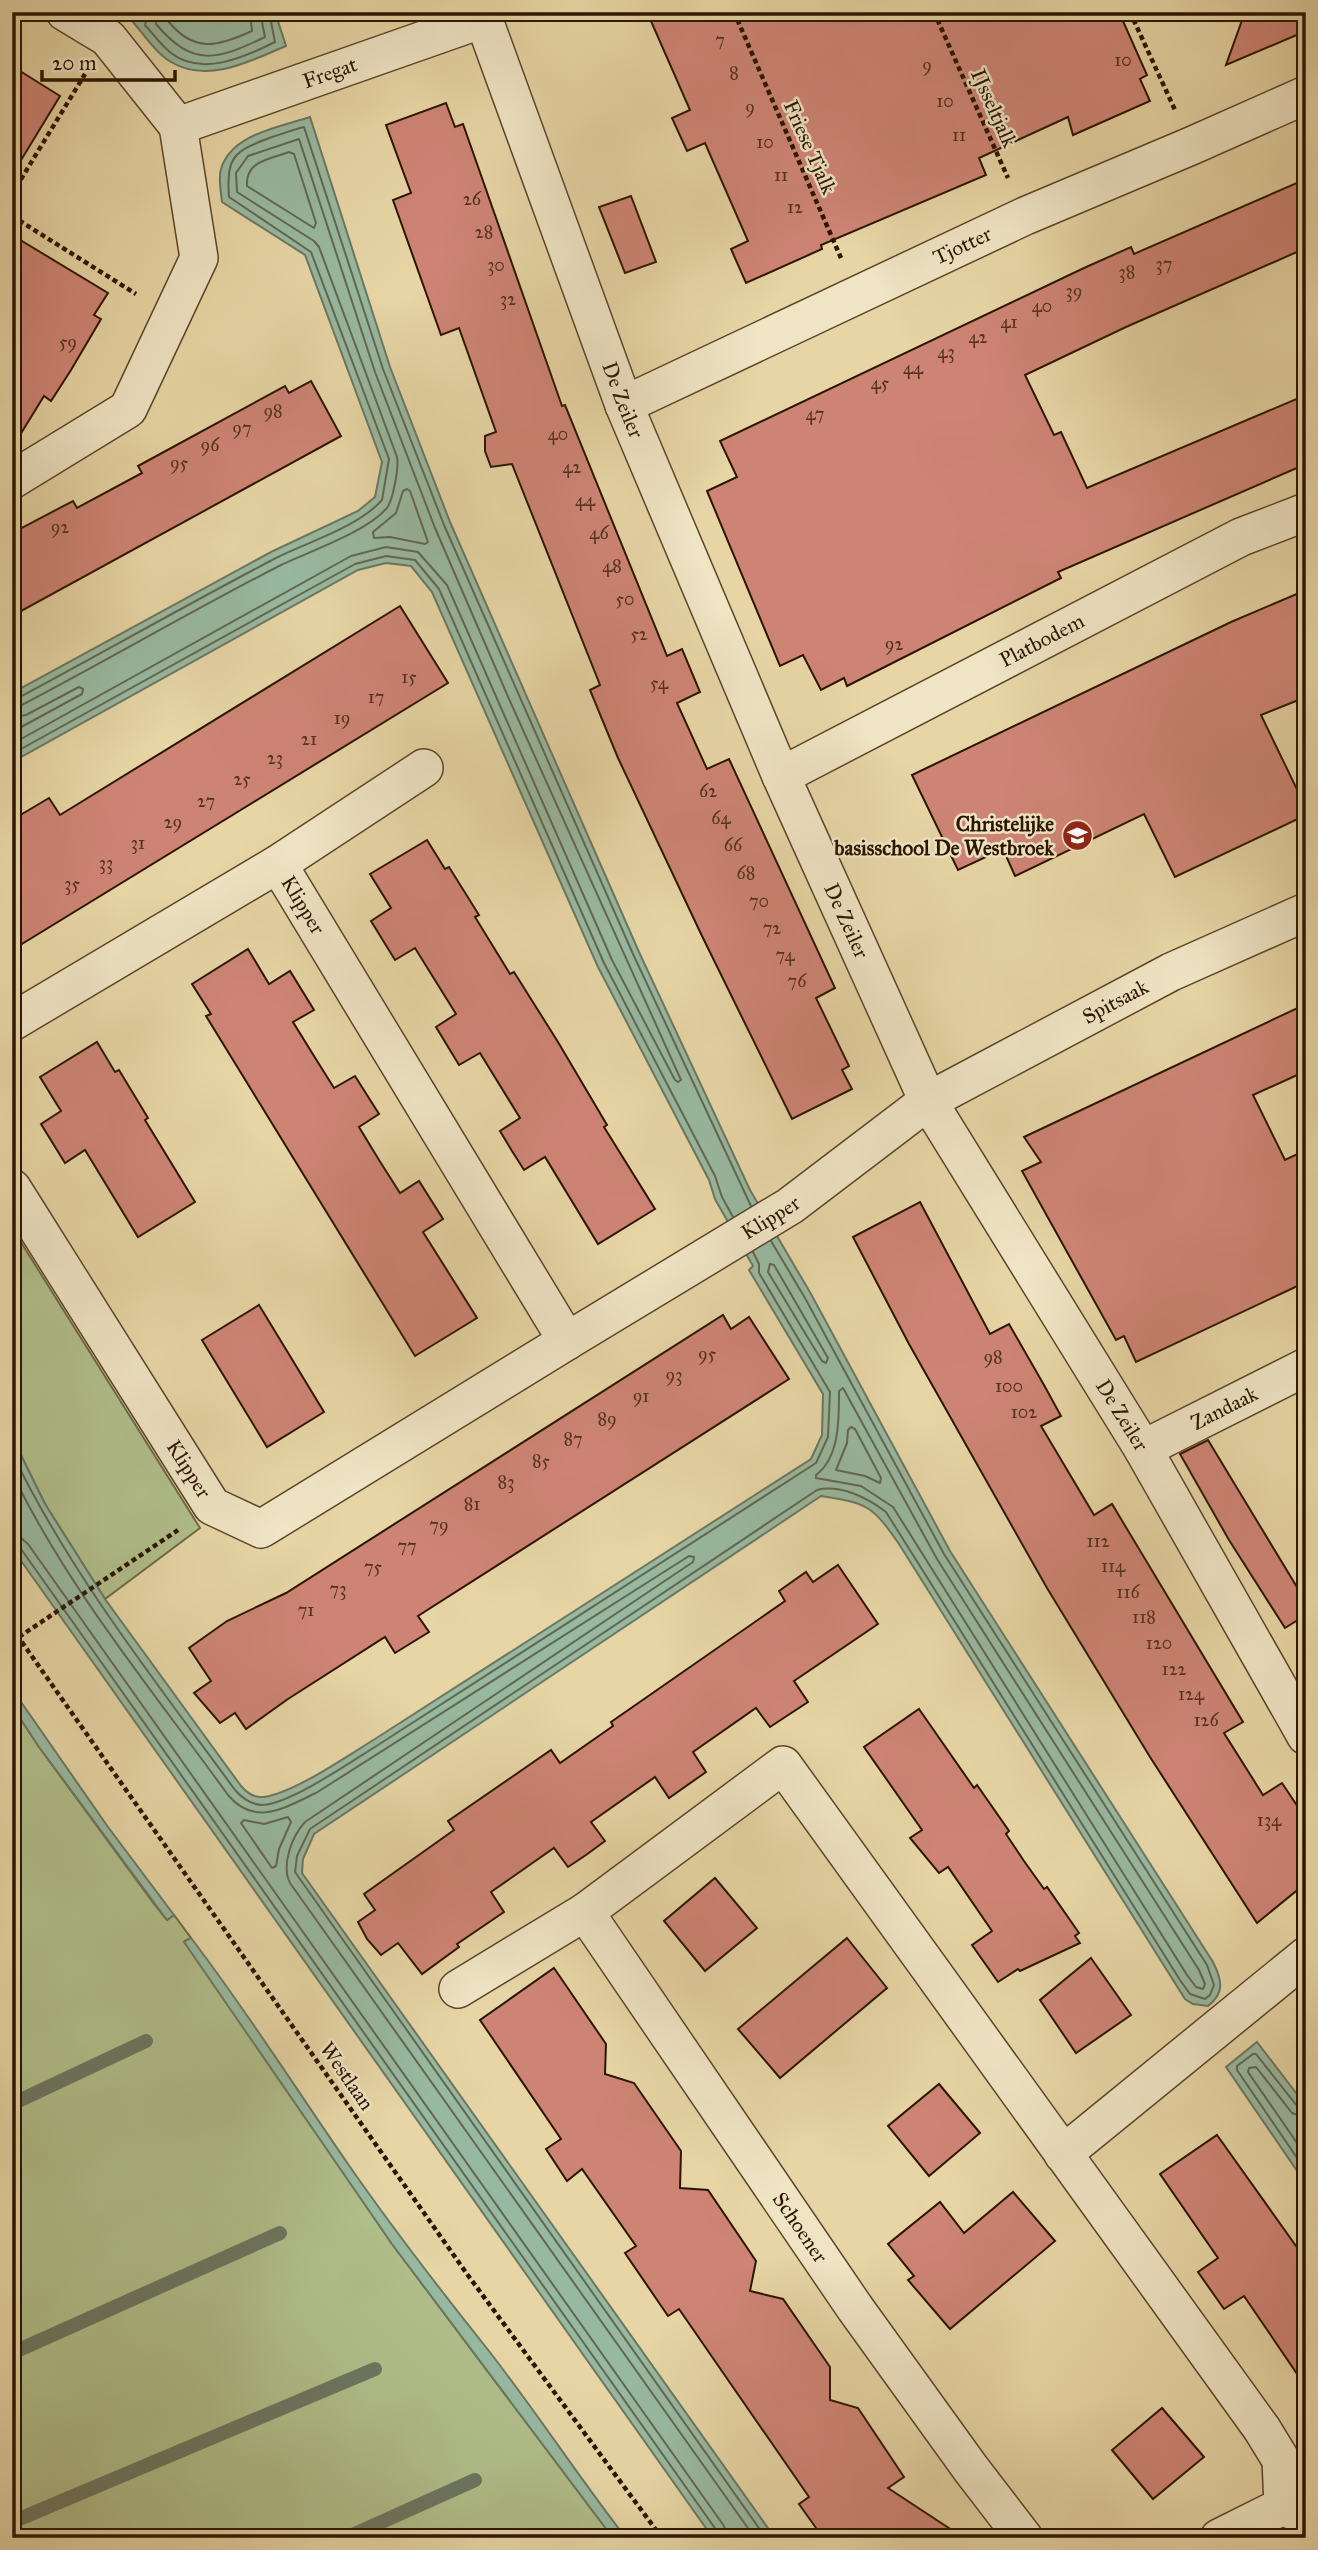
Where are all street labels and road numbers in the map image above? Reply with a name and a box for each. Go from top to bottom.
street label: Fregat [299,51,361,94]
street label: IJsseltjalk [965,65,1023,152]
street label: Friese Tjalk [778,96,842,198]
street label: Tjotter [929,221,996,270]
street label: De Zeiler [596,358,650,442]
street label: Platbodem [995,608,1089,673]
street label: Klipper [275,871,331,939]
street label: De Zeiler [818,879,875,963]
street label: Spitsaak [1078,973,1153,1030]
street label: Klipper [736,1190,805,1245]
street label: De Zeiler [1090,1374,1154,1456]
street label: Zandaak [1187,1380,1262,1436]
street label: Klipper [161,1435,217,1503]
street label: Westlaan [314,2037,380,2115]
street label: Schoener [767,2187,834,2268]

